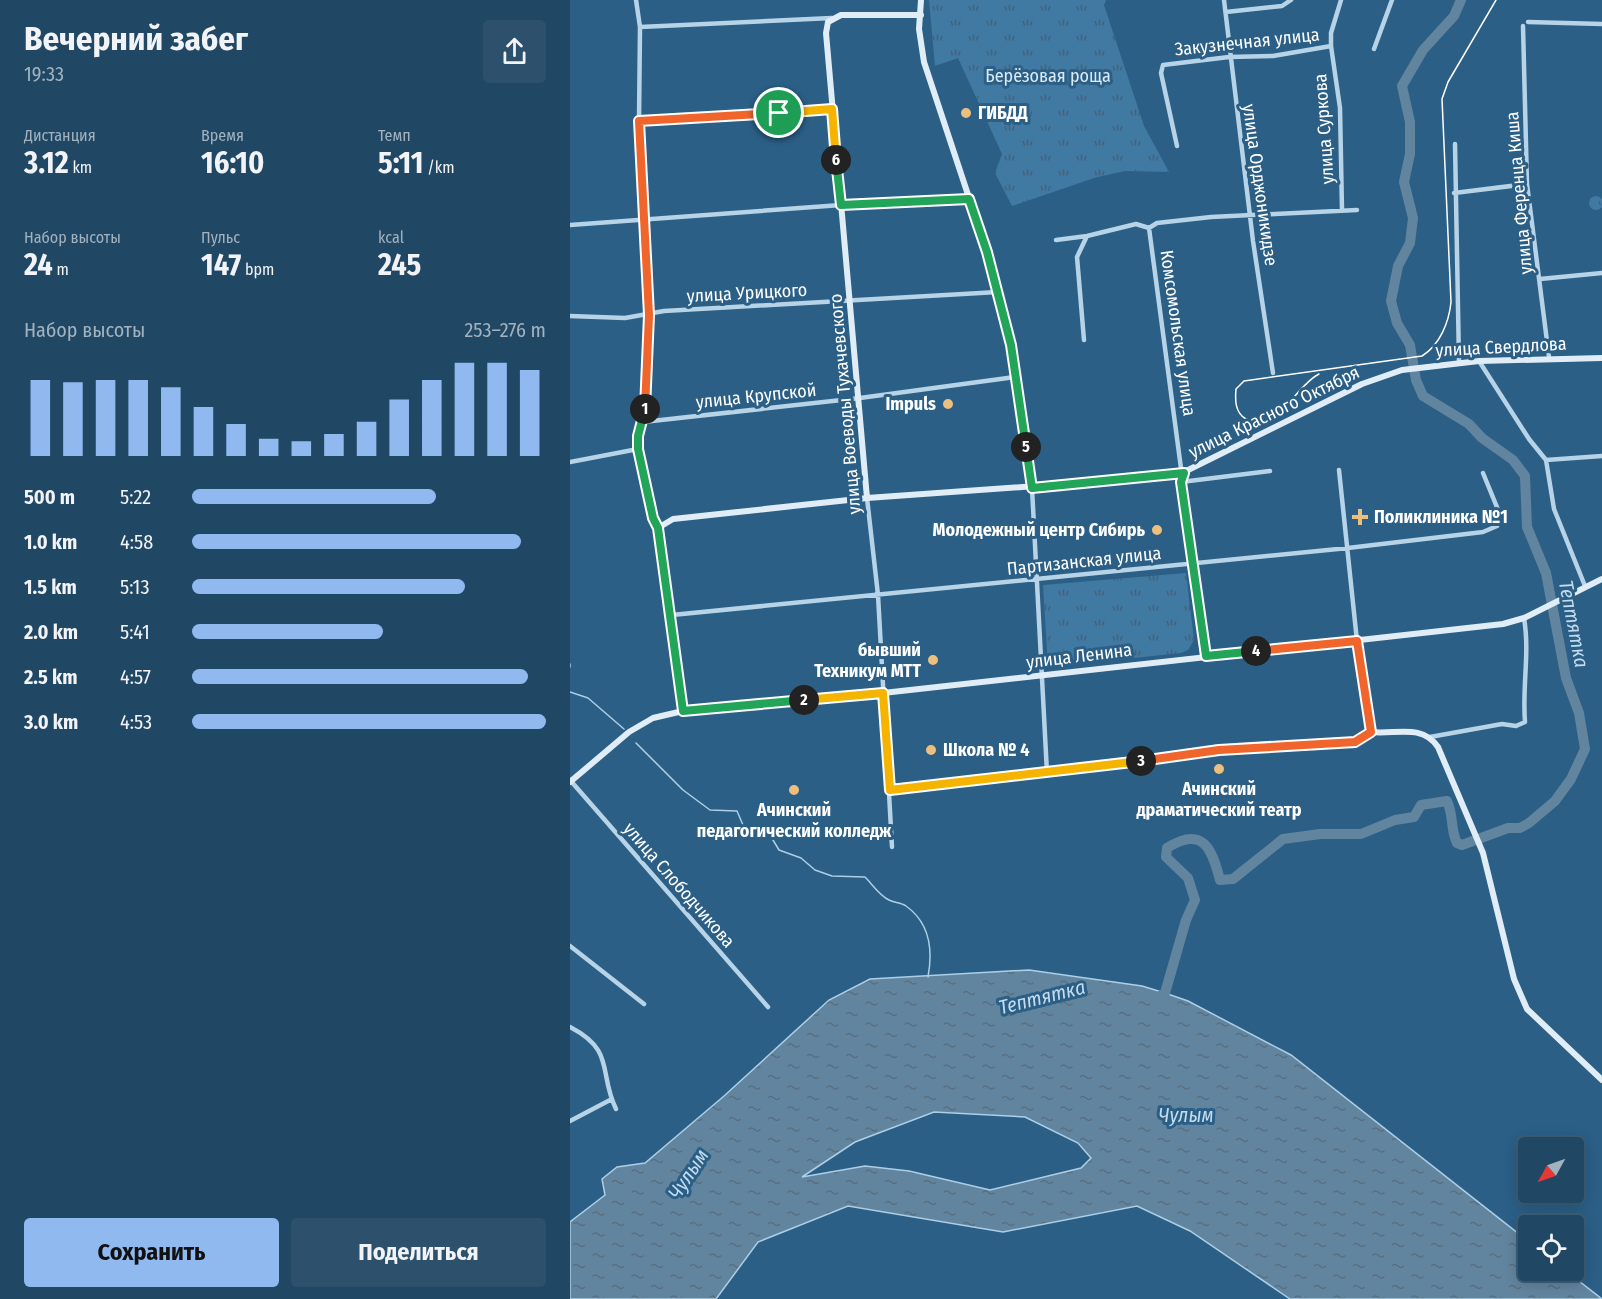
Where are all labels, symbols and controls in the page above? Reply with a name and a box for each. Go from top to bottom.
text: Вечерний забег [24,19,248,59]
button: share [483,20,546,83]
street label: Закузнечная улица [1173,23,1321,61]
text: 19:33 [24,62,64,86]
park label: Берёзовая роща [985,65,1111,87]
street label: улица Суркова [1309,73,1339,185]
pin [753,87,804,138]
icon: arrive [762,96,795,129]
place label: ГИБДД [978,102,1028,124]
street label: улица Орджоникидзе [1238,103,1282,267]
marker: ГИБДД [959,106,973,120]
street label: улица Ференца Киша [1501,111,1537,275]
text: Дистанция [24,126,96,145]
text: Время [201,126,244,145]
text: Темп [378,126,411,145]
text: 3.12 [24,145,69,181]
text: 16:10 [201,145,264,181]
text: 5:11 [378,145,423,181]
pin: 6 [821,145,851,175]
text: 6 [832,150,840,169]
text: km [69,158,92,177]
text: /km [423,158,454,177]
text: Набор высоты [24,228,121,247]
text: Пульс [201,228,240,247]
text: kcal [378,228,404,247]
text: 24 [24,247,53,283]
text: 147 [201,247,241,283]
text: 245 [378,247,421,283]
street label: Комсомольская улица [1155,249,1201,418]
text: m [53,260,69,279]
text: bpm [241,260,274,279]
street label: улица Урицкого [686,279,808,307]
street label: улица Воеводы Тухачевского [824,293,866,515]
text: Набор высоты [24,318,145,342]
text: 253–276 m [465,318,546,342]
street label: улица Свердлова [1435,333,1567,361]
street label: улица Красного Октября [1185,361,1363,463]
street label: улица Крупской [695,379,817,413]
place label: Impuls [886,393,936,415]
pin: 1 [630,394,660,424]
marker: Impuls [941,397,955,411]
text: 1 [642,399,648,418]
pin: 5 [1011,432,1041,462]
text: 5 [1022,437,1030,456]
text: 500 m [24,485,75,509]
text: 5:22 [120,485,151,509]
place label: Поликлиника №1 [1374,506,1508,528]
marker: Поликлиника №1 [1351,508,1369,526]
place label: Молодежный центр Сибирь [932,519,1145,541]
marker: Молодежный центр Сибирь [1150,523,1164,537]
text: 1.0 km [24,530,77,554]
text: 4:58 [120,530,153,554]
street label: Партизанская улица [1006,542,1162,580]
text: 1.5 km [24,575,77,599]
text: 5:13 [120,575,149,599]
water label: Тептятка [1554,578,1594,670]
text: 2.0 km [24,620,78,644]
text: 5:41 [120,620,150,644]
pin: 4 [1241,636,1271,666]
place label: бывший Техникум МТТ [814,639,921,682]
street label: улица Ленина [1025,639,1133,673]
text: 4 [1252,641,1260,660]
marker: бывший Техникум МТТ [926,653,940,667]
text: 2.5 km [24,665,77,689]
text: 4:57 [120,665,151,689]
pin: 2 [789,685,819,715]
text: 2 [800,690,808,709]
text: 3.0 km [24,710,78,734]
text: 4:53 [120,710,152,734]
place label: Школа № 4 [943,739,1029,761]
marker: Школа № 4 [924,743,938,757]
pin: 3 [1126,746,1156,776]
text: 3 [1137,751,1145,770]
marker: Ачинский драматический театр [1212,762,1226,776]
place label: Ачинский драматический театр [1135,778,1302,821]
marker: Ачинский педагогический колледж [787,783,801,797]
place label: Ачинский педагогический колледж [697,799,892,842]
street label: улица Слободчикова [619,818,739,952]
water label: Тептятка [996,975,1088,1019]
water label: Чулым [1158,1103,1214,1127]
north arrow [1518,1137,1584,1203]
map controls [1518,1137,1584,1281]
water label: Чулым [663,1144,713,1204]
button: locate [1518,1215,1584,1281]
button: Сохранить [24,1218,279,1287]
button: Поделиться [291,1218,546,1287]

